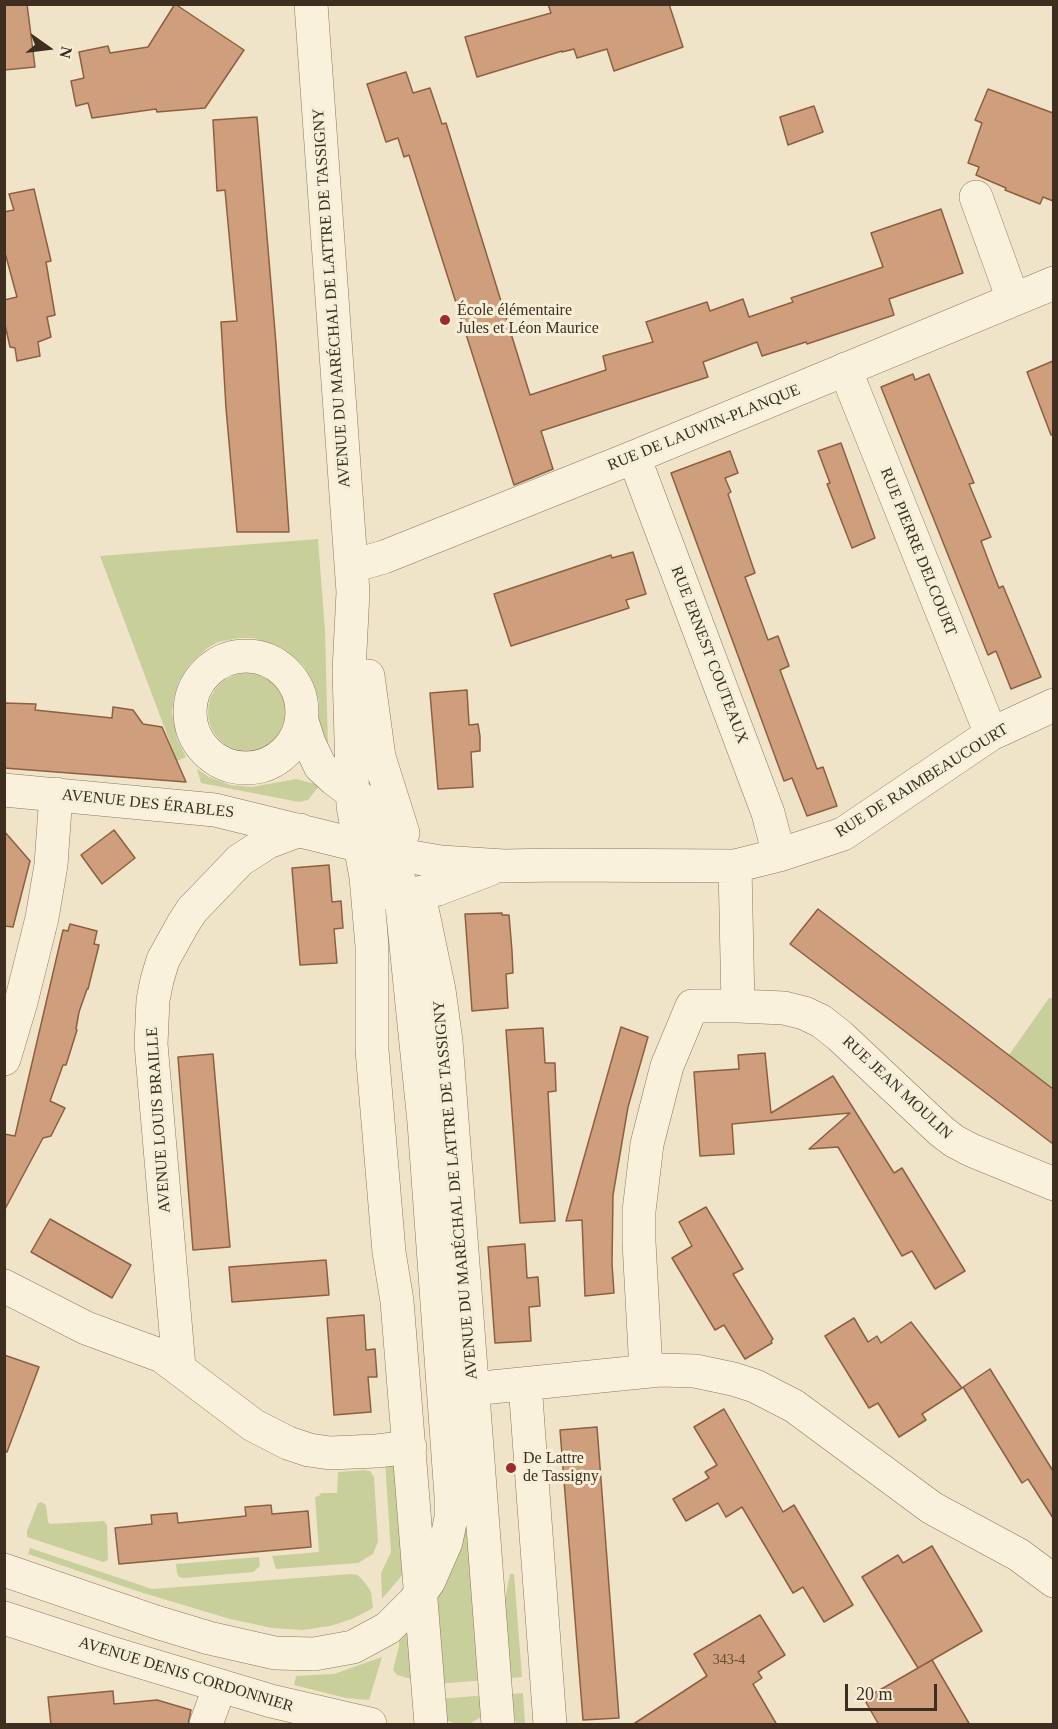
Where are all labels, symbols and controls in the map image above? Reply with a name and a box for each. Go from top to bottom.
north arrow [18,18,78,78]
text: N [56,45,76,60]
street label: AVENUE DU MARÉCHAL DE LATTRE DE TASSIGNY [309,107,355,489]
place label: École élémentaire Jules et Léon Maurice [457,301,599,339]
marker: École élémentaire Jules et Léon Maurice [438,313,452,327]
street label: RUE DE LAUWIN-PLANQUE [605,380,803,476]
street label: RUE PIERRE DELCOURT [875,465,961,639]
street label: RUE ERNEST COUTEAUX [666,564,752,746]
street label: RUE DE RAIMBEAUCOURT [832,720,1012,842]
street label: AVENUE DES ÉRABLES [61,785,235,823]
street label: AVENUE DU MARÉCHAL DE LATTRE DE TASSIGNY [430,1000,482,1380]
street label: AVENUE LOUIS BRAILLE [143,1026,175,1214]
street label: RUE JEAN MOULIN [838,1032,956,1144]
place label: De Lattre de Tassigny [523,1449,599,1487]
marker: De Lattre de Tassigny [504,1461,518,1475]
street label: AVENUE DENIS CORDONNIER [76,1633,296,1717]
house number: 343-4 [713,1652,745,1668]
scale bar [848,1672,940,1710]
text: 20 m [856,1684,893,1704]

